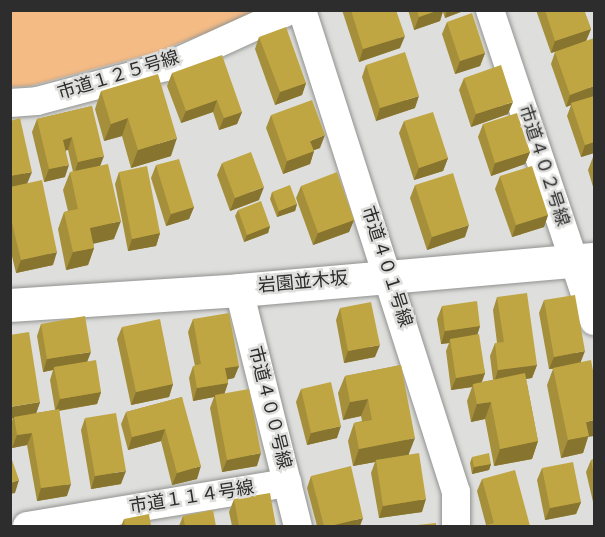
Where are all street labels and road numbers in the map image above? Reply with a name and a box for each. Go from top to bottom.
street label: 市道１２５号線 [56,48,182,106]
street label: 市道４０２号線 [512,103,572,229]
street label: 市道４０１号線 [355,204,415,330]
street label: 岩園並木坂 [257,269,349,299]
street label: 市道４００号線 [242,344,294,472]
street label: 市道１１４号線 [128,478,256,520]

